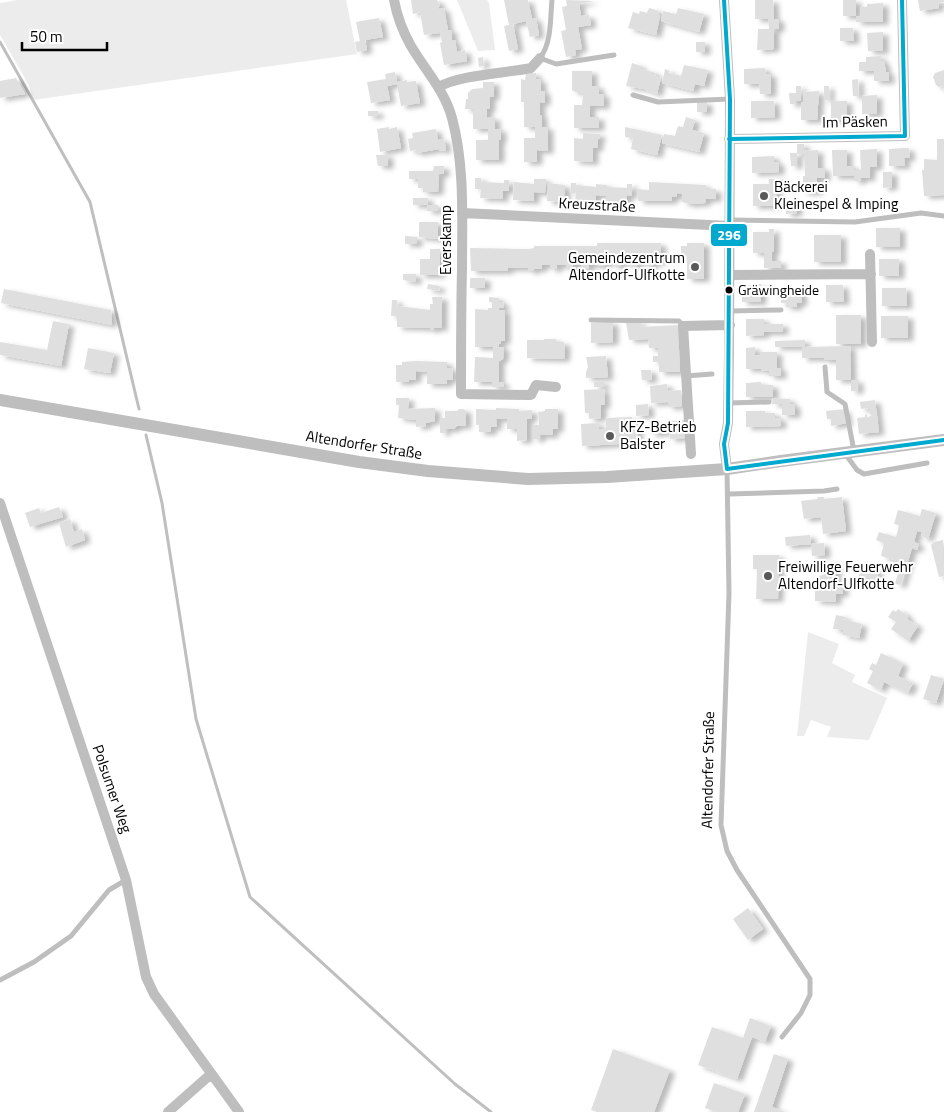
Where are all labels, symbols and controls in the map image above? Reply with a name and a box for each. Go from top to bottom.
scale bar [22,20,108,52]
text: 50 m [30,25,63,48]
street label: Im Päsken [822,109,888,134]
place label: Bäckerei Kleinespel & Imping [774,175,899,215]
marker: Bäckerei Kleinespel & Imping [758,190,770,202]
street label: Kreuzstraße [558,191,636,218]
street label: Everskamp [434,205,457,275]
line badge: 296 [710,223,748,247]
text: 296 [717,224,741,245]
place label: Gemeindezentrum Altendorf-Ulfkotte [568,246,685,286]
marker: Gemeindezentrum Altendorf-Ulfkotte [689,261,701,273]
place label: Gräwingheide [738,279,819,300]
marker: Gräwingheide [724,285,734,295]
place label: KFZ-Betrieb Balster [620,415,697,455]
street label: Altendorfer Straße [304,424,424,465]
marker: KFZ-Betrieb Balster [604,430,616,442]
place label: Freiwillige Feuerwehr Altendorf-Ulfkotte [778,555,913,595]
marker: Freiwillige Feuerwehr Altendorf-Ulfkotte [762,570,774,582]
street label: Altendorfer Straße [695,711,720,829]
street label: Polsumer Weg [87,742,138,836]

